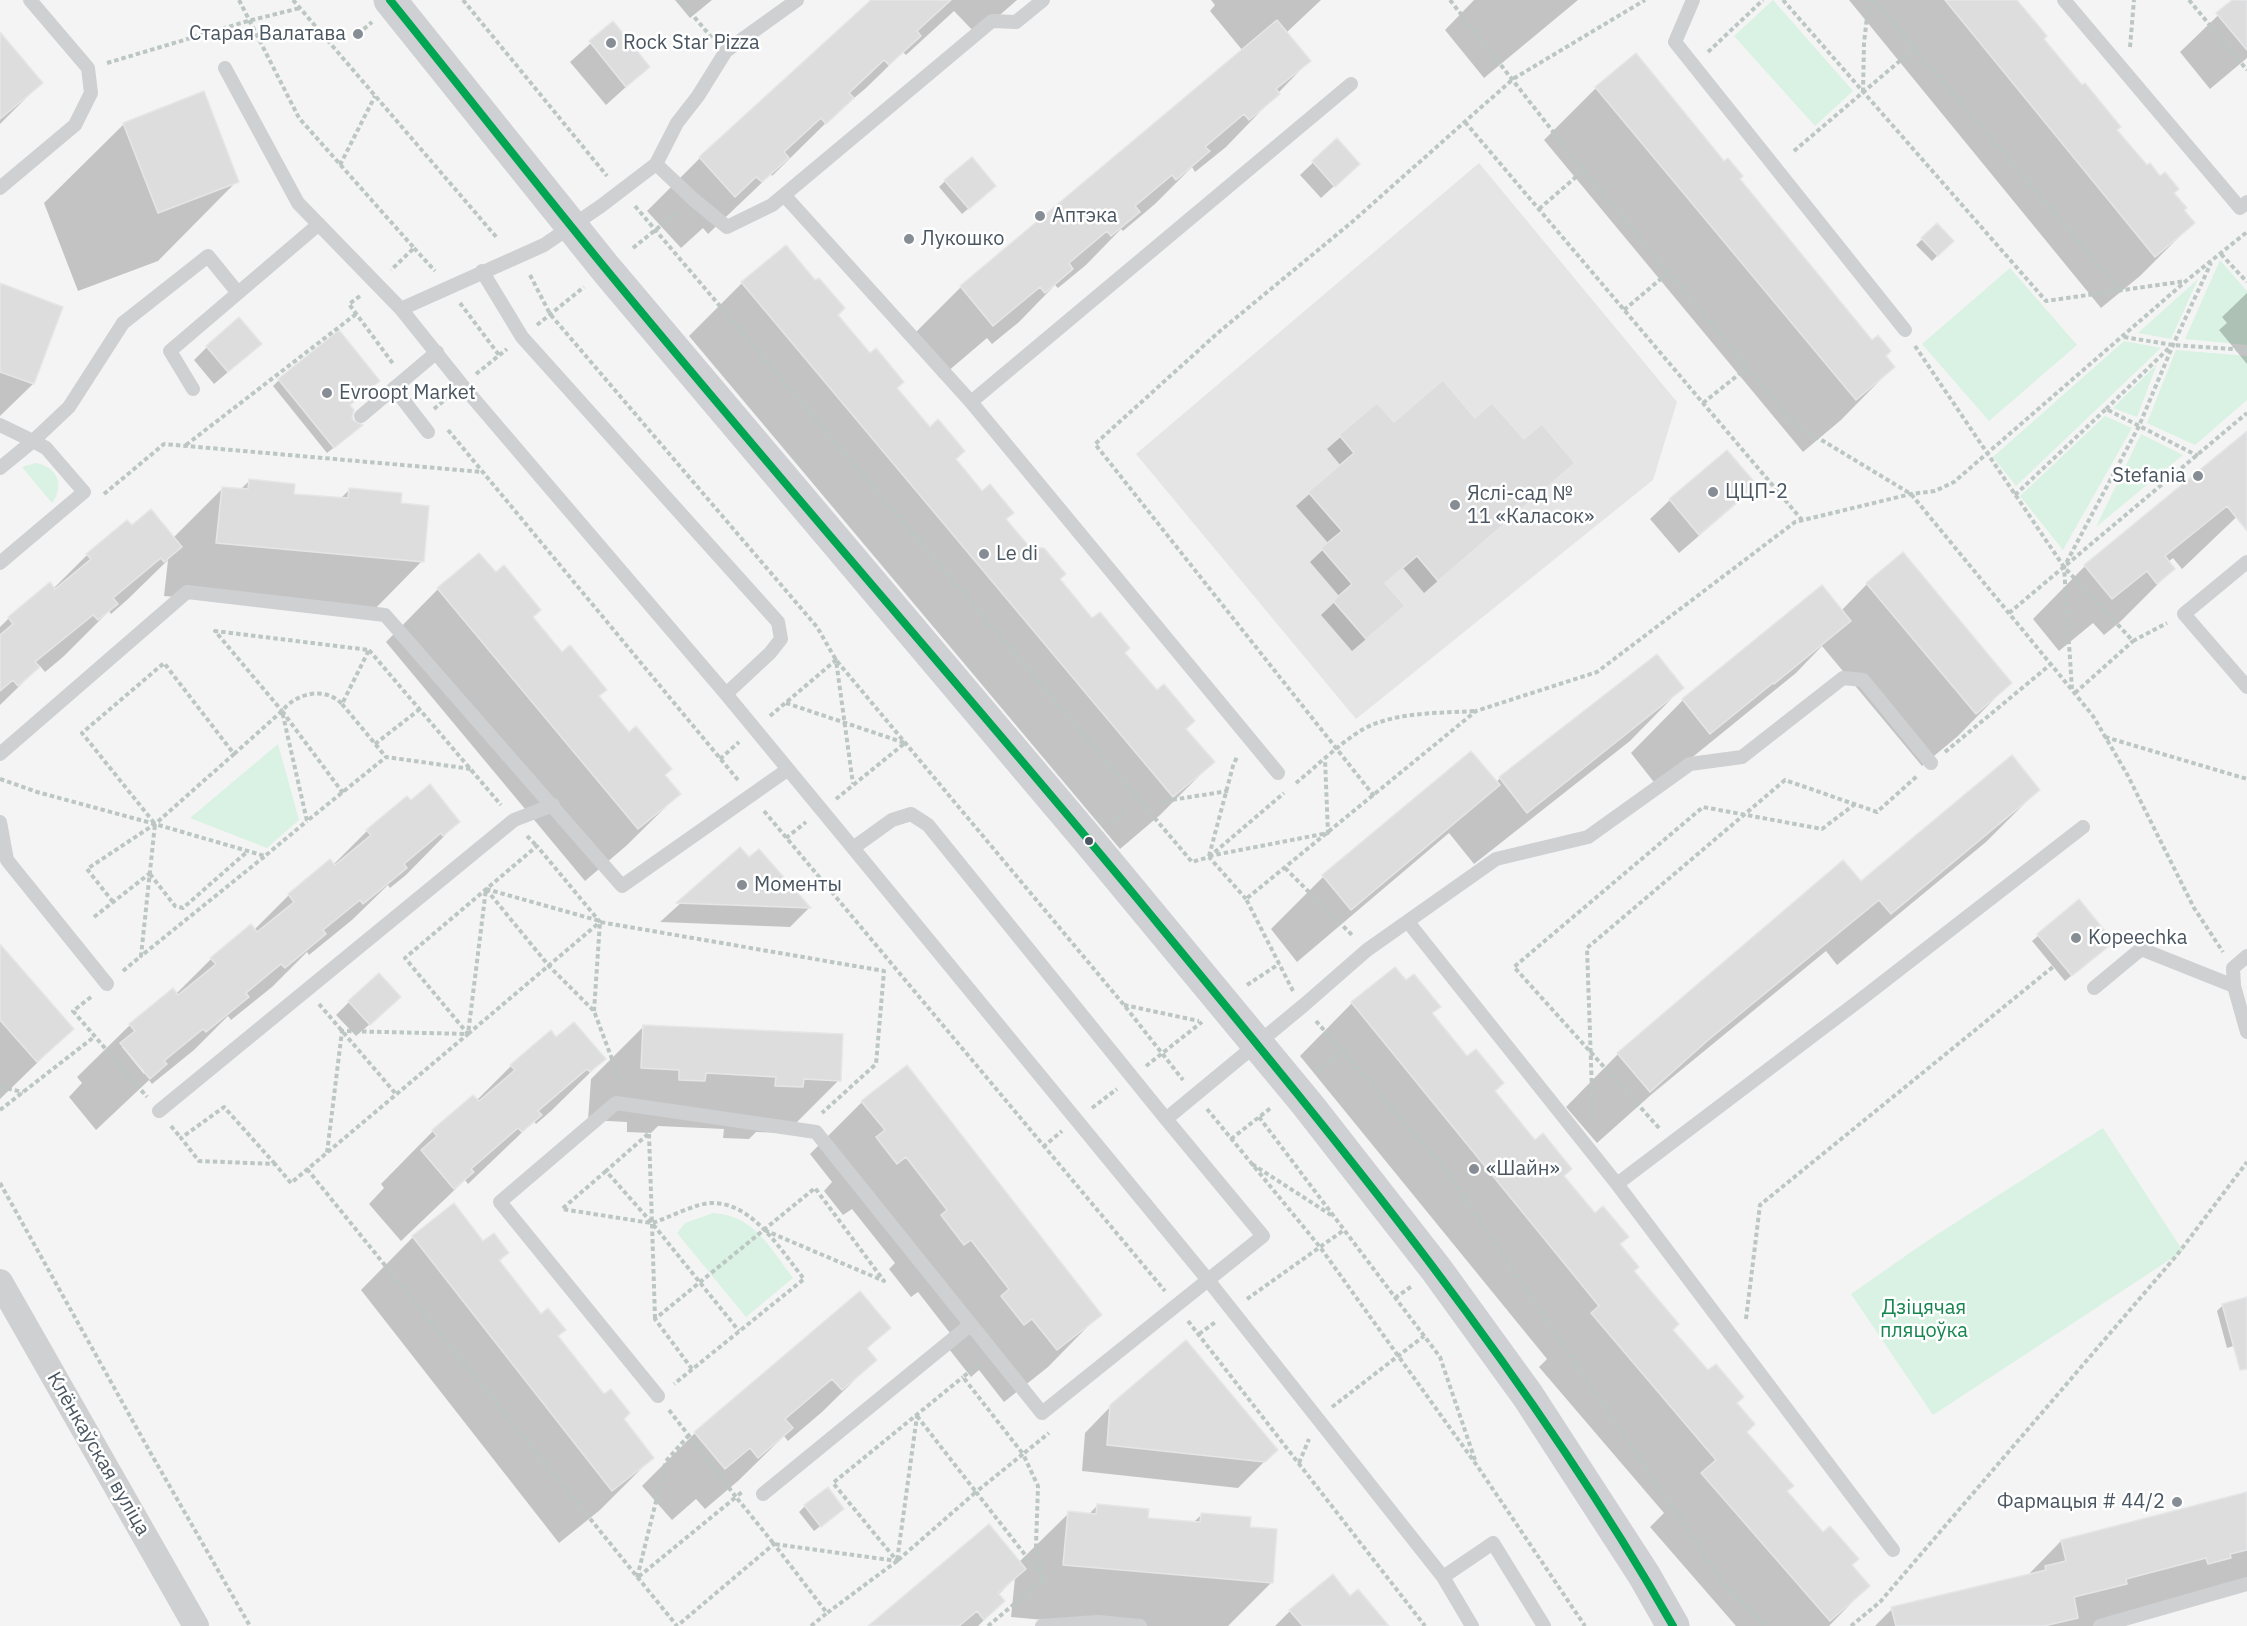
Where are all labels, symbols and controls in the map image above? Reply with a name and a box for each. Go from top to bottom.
place label: Старая Валатава [189,22,346,46]
marker: Старая Валатава [351,27,365,41]
place label: Rock Star Pizza [623,31,760,55]
marker: Rock Star Pizza [604,36,618,50]
place label: Аптэка [1052,204,1117,228]
marker: Аптэка [1033,209,1047,223]
place label: Лукошко [921,227,1004,251]
marker: Лукошко [902,232,916,246]
place label: Evroopt Market [339,381,476,405]
marker: Evroopt Market [320,386,334,400]
place label: Stefania [2112,464,2186,488]
marker: Stefania [2191,469,2205,483]
place label: ЦЦП-2 [1725,480,1788,504]
place label: Яслі-сад № 11 «Каласок» [1467,482,1594,529]
marker: ЦЦП-2 [1706,485,1720,499]
marker: Яслі-сад № 11 «Каласок» [1448,498,1462,512]
place label: Le di [996,542,1038,566]
marker: Le di [977,547,991,561]
unlabelled marker [1083,835,1095,847]
place label: Моменты [754,873,842,897]
marker: Моменты [735,878,749,892]
place label: Kopeechka [2088,926,2187,950]
marker: Kopeechka [2069,931,2083,945]
place label: «Шайн» [1486,1157,1560,1181]
marker: «Шайн» [1467,1162,1481,1176]
park label: Дзіцячая пляцоўка [1880,1296,1968,1343]
street label: Клёнкаўская вуліца [41,1368,155,1540]
place label: Фармацыя # 44/2 [1997,1490,2165,1514]
marker: Фармацыя # 44/2 [2170,1495,2184,1509]

